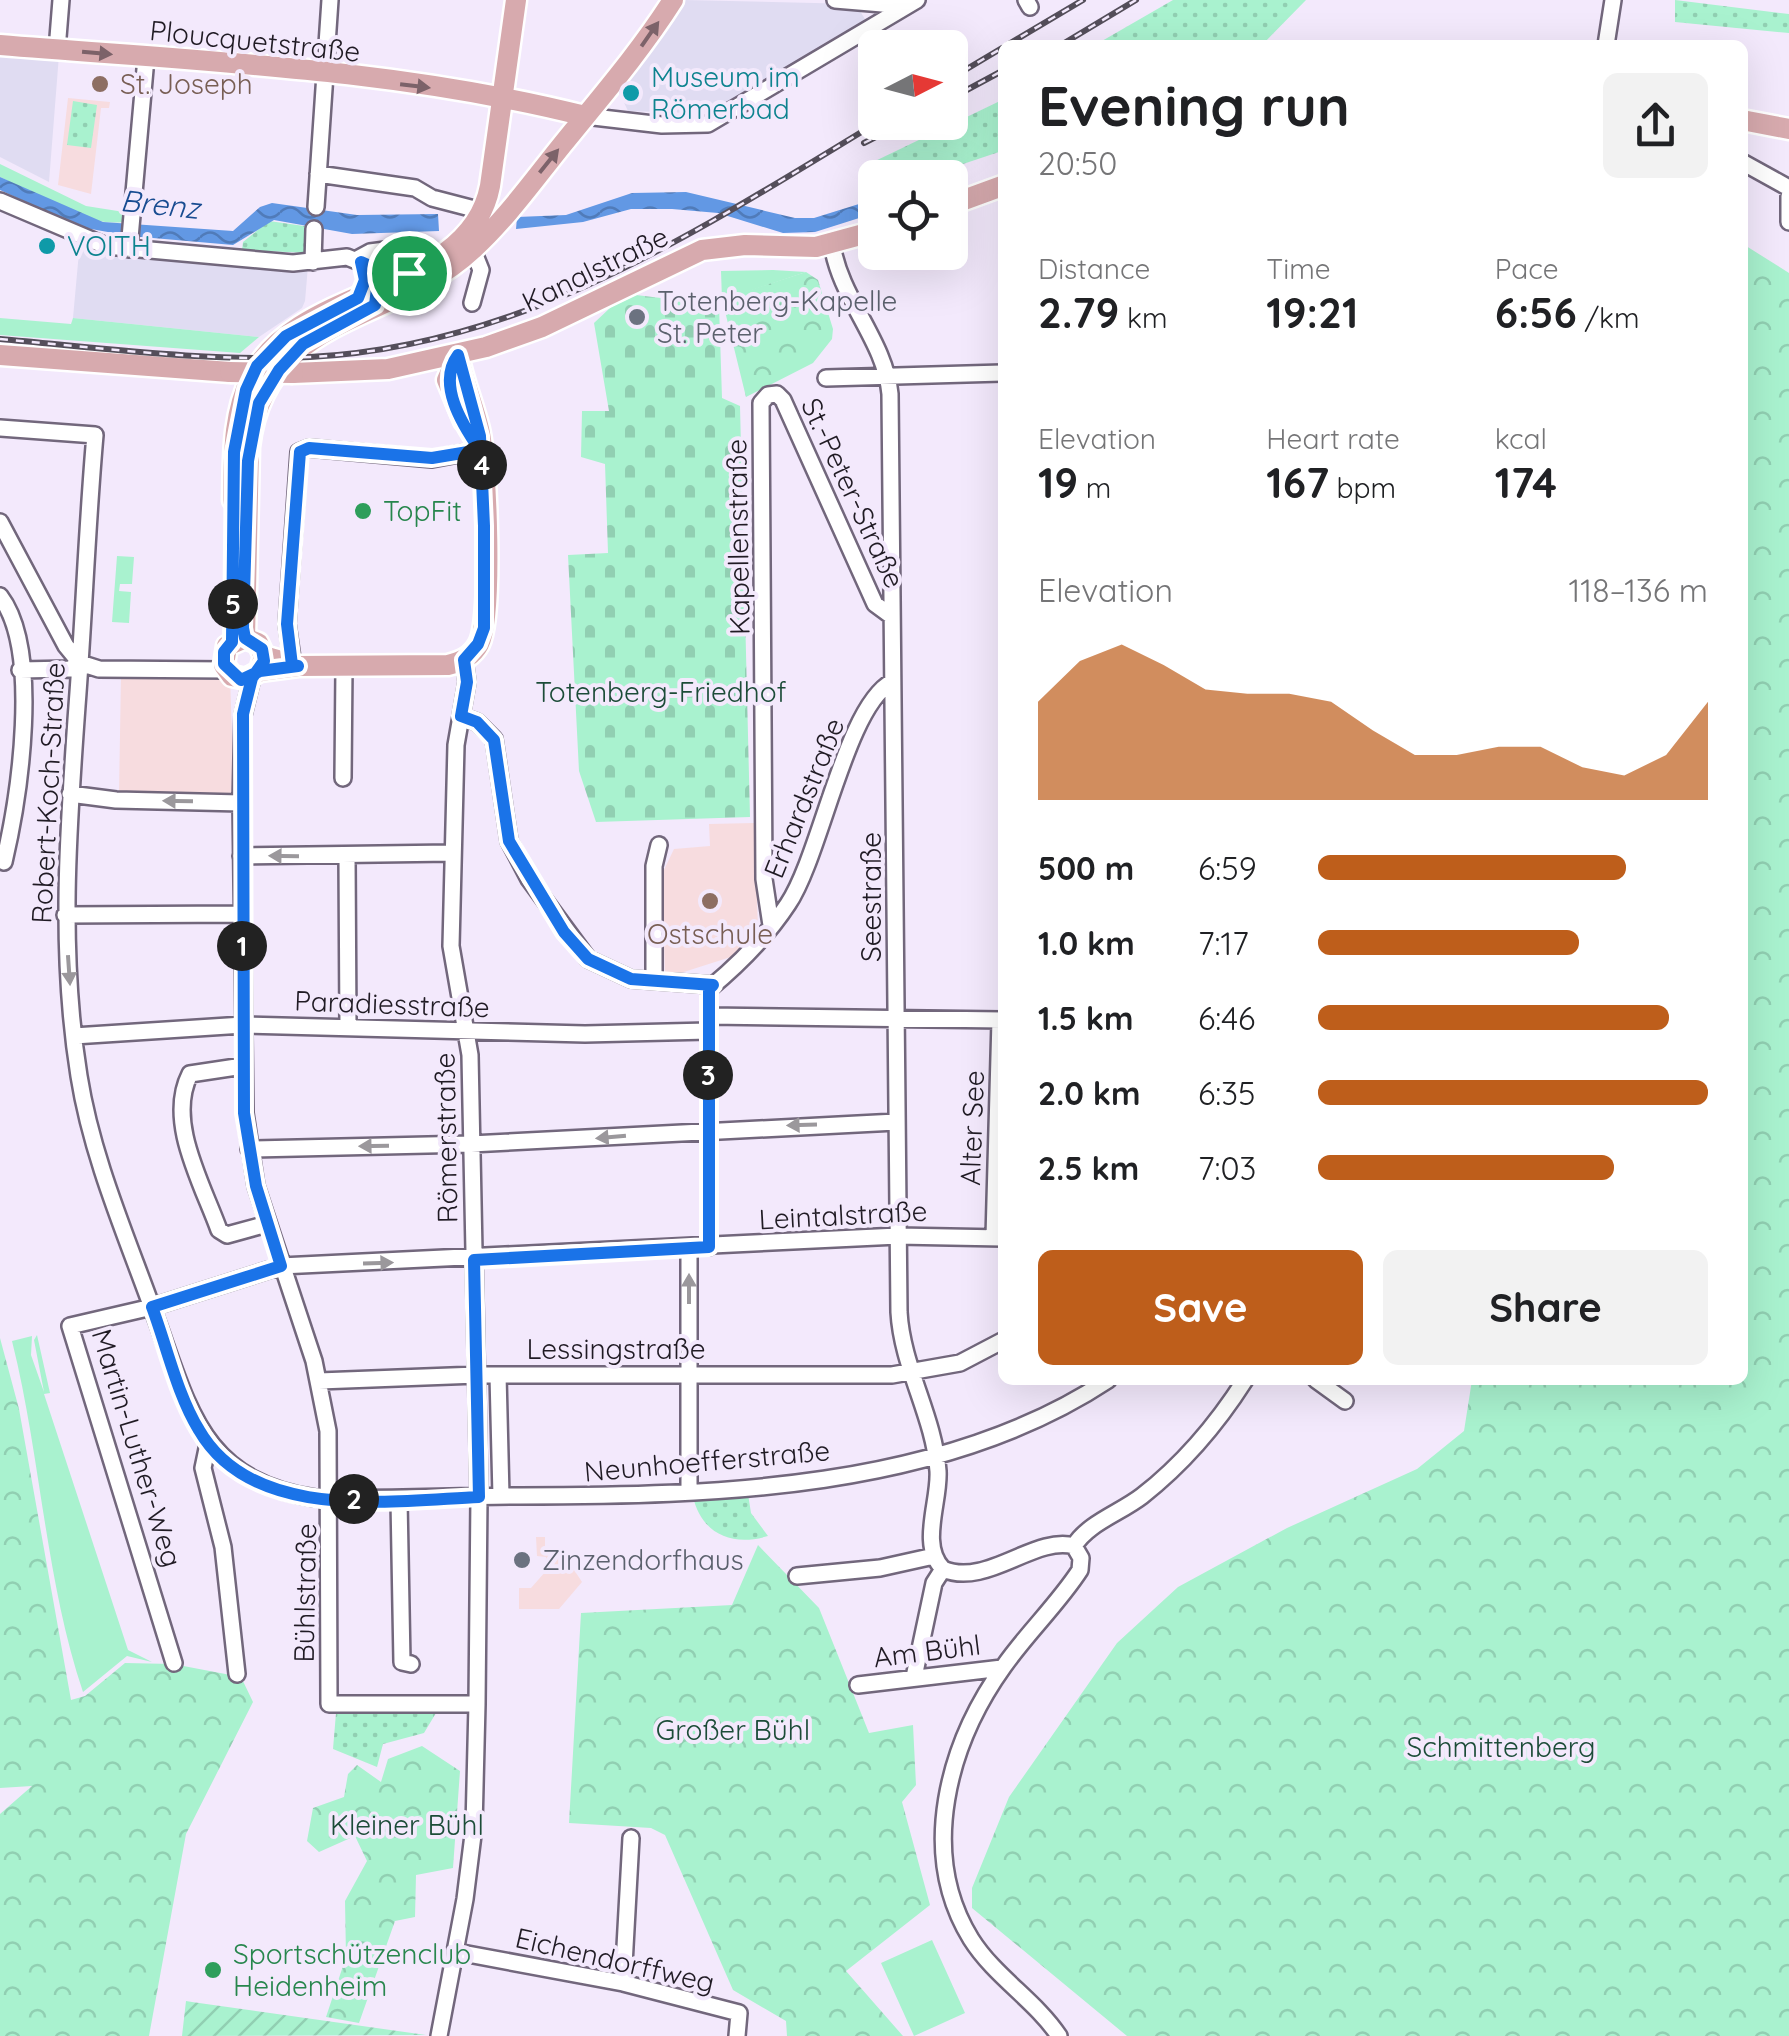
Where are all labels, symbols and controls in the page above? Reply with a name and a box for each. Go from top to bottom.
street label: Ploucquetstraße [148,12,362,69]
one-way arrow [640,20,659,47]
north arrow [858,30,968,140]
map controls [858,30,968,270]
one-way arrow [82,46,114,62]
place label: Museum im Römerbad [651,59,800,126]
place label: St. Joseph [120,66,253,101]
text: Evening run [1038,71,1350,140]
marker: St. Joseph [89,73,111,95]
button: share [1603,73,1708,178]
one-way arrow [399,78,431,94]
marker: Museum im Römerbad [620,82,642,104]
text: 20:50 [1038,143,1117,183]
one-way arrow [538,148,559,174]
button: locate [858,160,968,270]
water label: Brenz [119,181,204,227]
street label: Kanalstraße [516,218,674,319]
place label: VOITH [67,228,151,263]
pin [367,231,452,316]
marker: VOITH [36,235,58,257]
icon: arrive [382,246,437,301]
text: Distance [1038,251,1150,286]
text: Time [1266,251,1331,286]
text: Pace [1495,251,1559,286]
place label: Totenberg-Kapelle St. Peter [657,283,897,350]
text: 2.79 [1038,286,1119,339]
text: 19:21 [1266,286,1358,339]
text: 6:56 [1495,286,1577,339]
text: km [1119,300,1167,335]
text: /km [1577,300,1640,335]
marker: Totenberg-Kapelle St. Peter [626,306,648,328]
street label: St.-Peter-Straße [794,392,913,593]
text: Elevation [1038,421,1156,456]
text: Heart rate [1266,421,1400,456]
text: kcal [1495,421,1547,456]
street label: Kapellenstraße [718,439,757,635]
pin: 4 [457,440,507,490]
text: 4 [474,447,490,482]
text: 19 [1038,456,1078,509]
text: 167 [1266,456,1329,509]
text: 174 [1495,456,1557,509]
text: m [1078,470,1111,505]
text: bpm [1329,470,1396,505]
place label: TopFit [383,493,462,528]
marker: TopFit [352,500,374,522]
text: Elevation [1038,570,1173,610]
text: 118–136 m [1568,570,1708,610]
pin: 5 [208,579,258,629]
text: 5 [225,586,241,621]
street label: Robert-Koch-Straße [23,661,72,924]
park label: Totenberg-Friedhof [535,674,787,709]
street label: Erhardstraße [756,713,852,883]
one-way arrow [162,793,194,809]
street label: Seestraße [853,832,888,962]
one-way arrow [267,848,299,864]
text: 500 m [1038,848,1134,888]
text: 6:59 [1198,848,1257,888]
marker: Ostschule [699,890,721,912]
place label: Ostschule [647,916,773,951]
pin: 1 [217,921,267,971]
text: 1.0 km [1038,923,1135,963]
text: 7:17 [1198,923,1249,963]
text: 1 [237,928,247,963]
one-way arrow [61,954,77,986]
street label: Paradiesstraße [294,983,490,1024]
text: 1.5 km [1038,998,1134,1038]
text: 6:46 [1198,998,1255,1038]
pin: 3 [683,1050,733,1100]
street label: Römerstraße [427,1052,464,1224]
text: 3 [700,1057,716,1092]
street label: Alter See [952,1070,991,1186]
text: 2.0 km [1038,1073,1141,1113]
text: 6:35 [1198,1073,1255,1113]
one-way arrow [786,1118,818,1134]
one-way arrow [595,1129,627,1145]
one-way arrow [357,1138,389,1154]
text: 2.5 km [1038,1148,1139,1188]
text: 7:03 [1198,1148,1256,1188]
street label: Leintalstraße [758,1193,928,1236]
button: Save [1038,1250,1363,1365]
button: Share [1383,1250,1708,1365]
one-way arrow [362,1254,394,1270]
one-way arrow [681,1273,697,1305]
street label: Martin-Luther-Weg [85,1325,190,1571]
street label: Lessingstraße [526,1331,706,1366]
street label: Neunhoefferstraße [583,1432,831,1489]
pin: 2 [329,1474,379,1524]
text: 2 [346,1481,362,1516]
street label: Bühlstraße [286,1523,323,1663]
place label: Zinzendorfhaus [542,1542,744,1577]
marker: Zinzendorfhaus [511,1549,533,1571]
street label: Am Bühl [871,1627,983,1674]
park label: Großer Bühl [656,1712,810,1747]
park label: Schmittenberg [1406,1729,1596,1764]
park label: Kleiner Bühl [330,1807,484,1842]
street label: Eichendorffweg [512,1920,718,1999]
place label: Sportschützenclub Heidenheim [233,1936,471,2003]
marker: Sportschützenclub Heidenheim [202,1959,224,1981]

